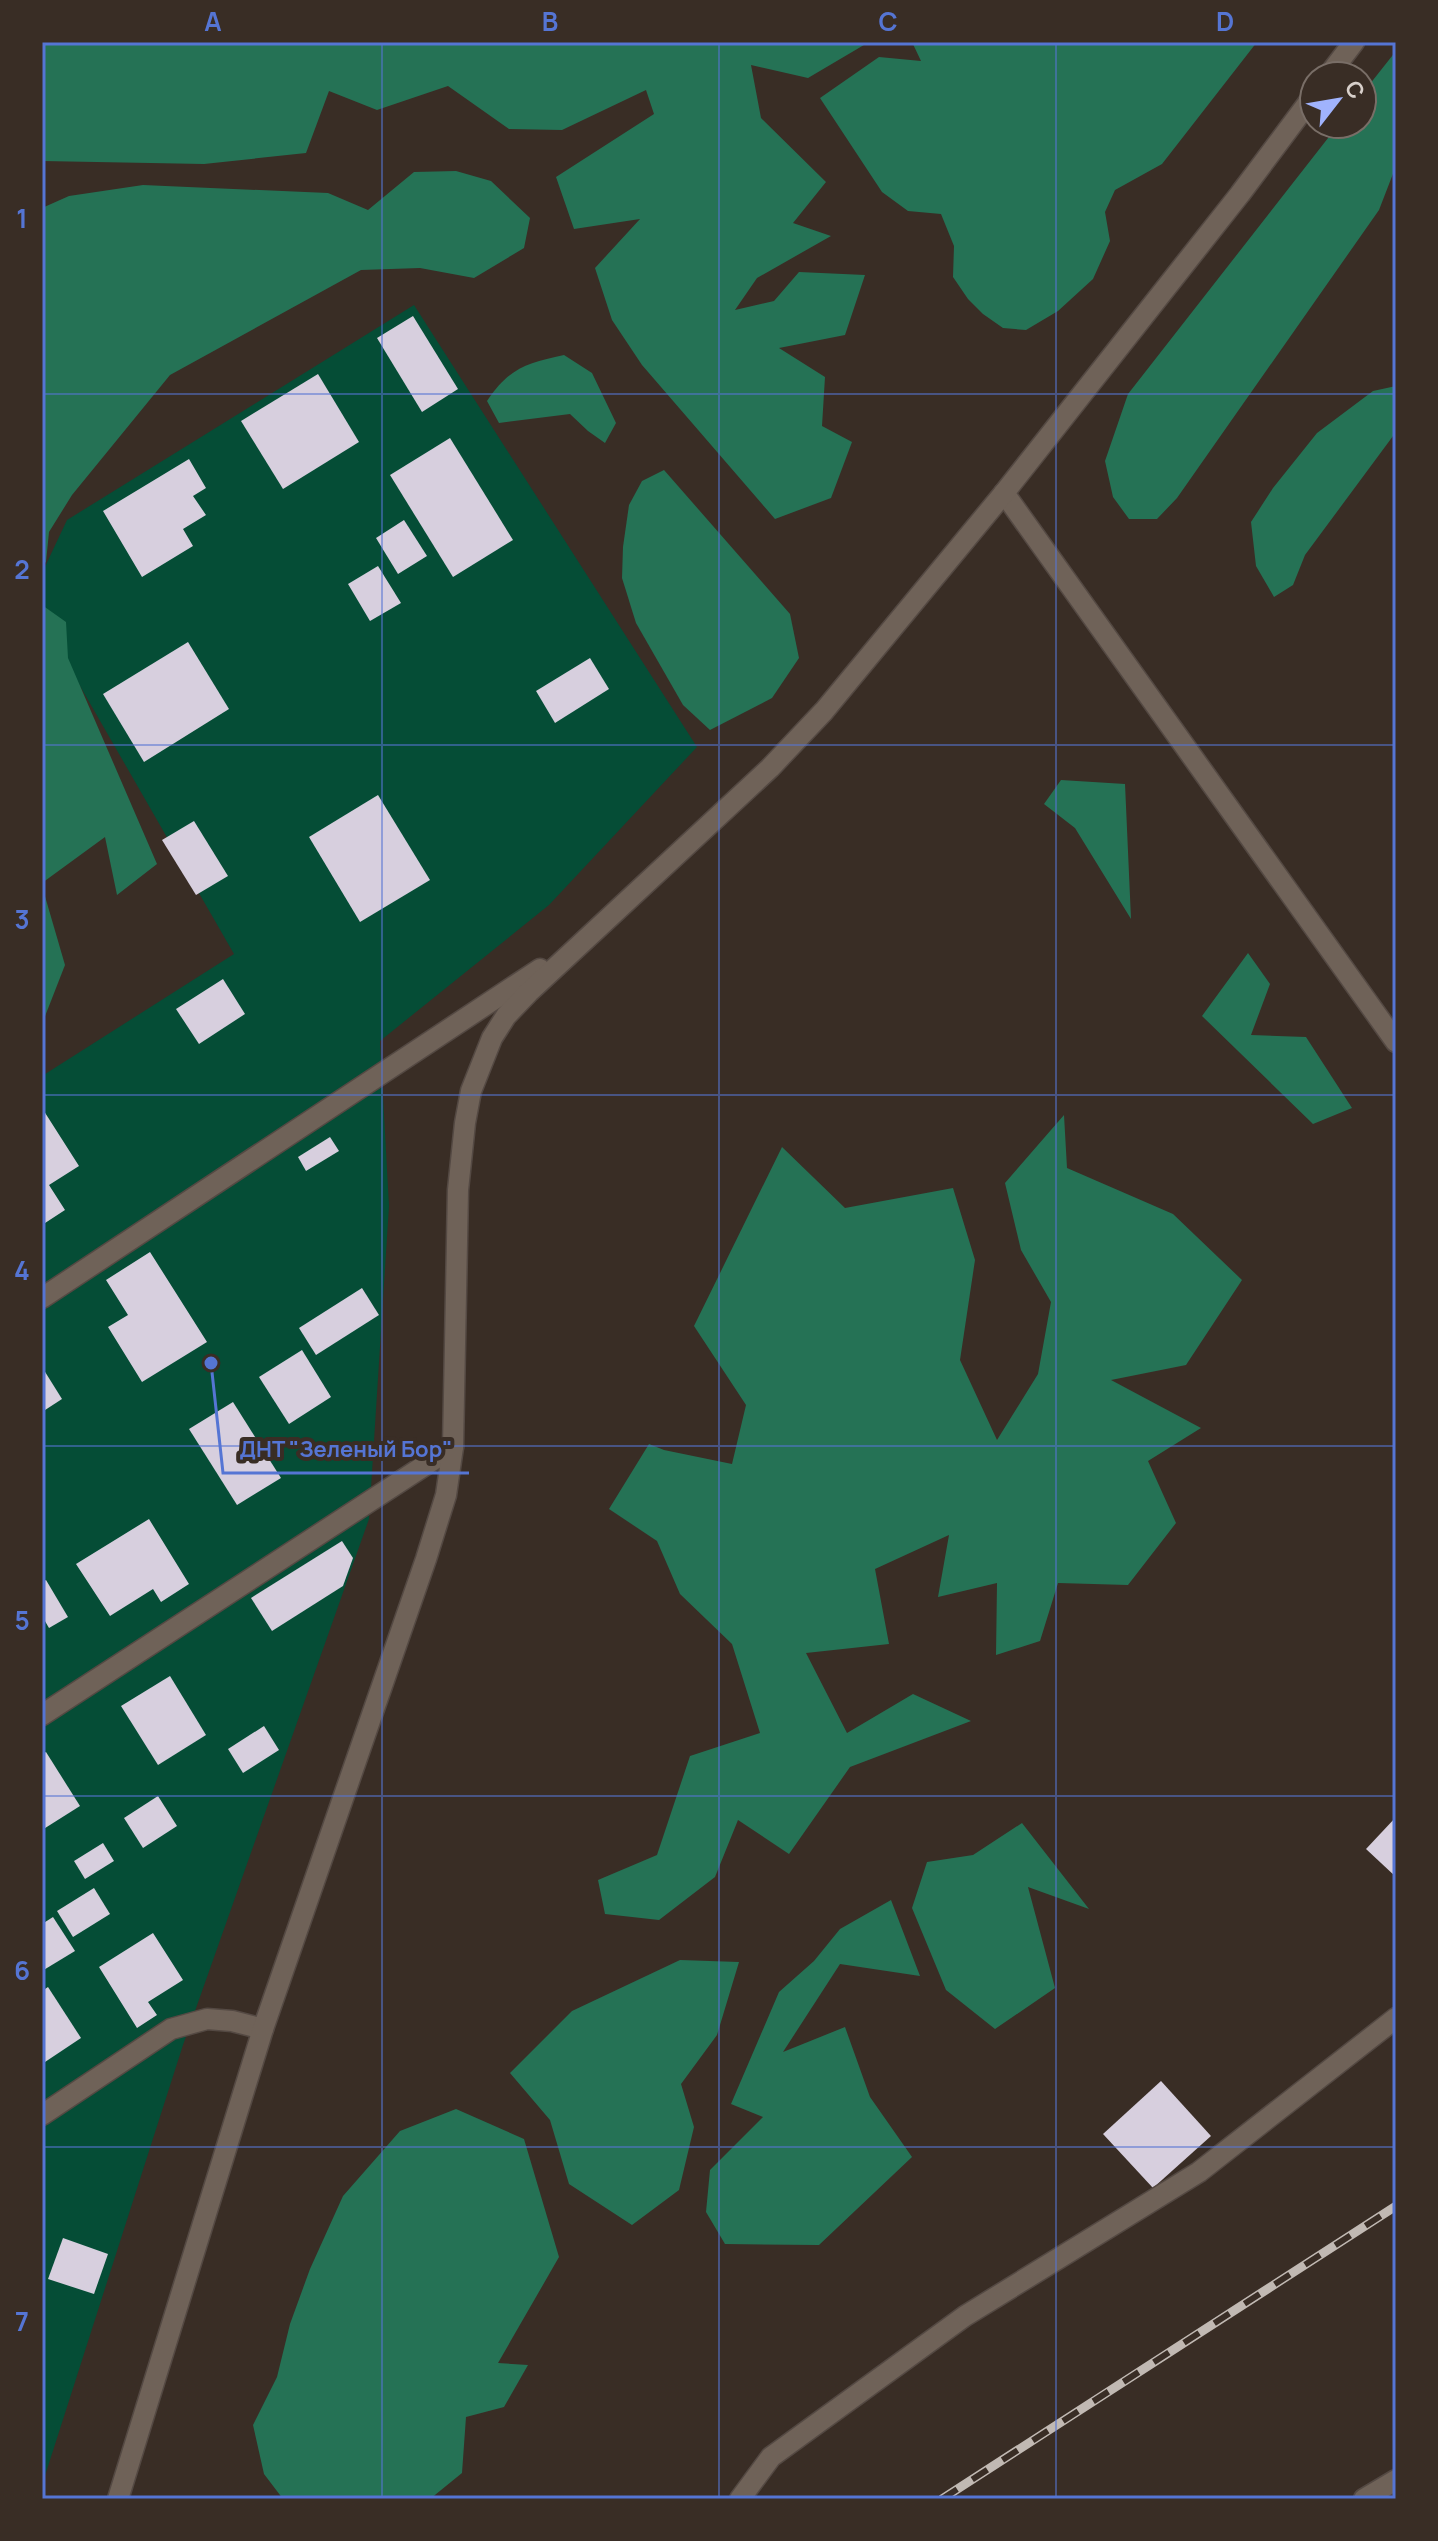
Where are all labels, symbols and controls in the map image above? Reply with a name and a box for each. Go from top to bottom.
text: A [204,3,222,39]
text: B [542,3,558,39]
text: C [878,3,898,39]
text: D [1216,3,1234,39]
north arrow [1298,60,1378,140]
text: С [1338,75,1372,104]
text: 1 [16,200,28,236]
text: 2 [14,551,30,587]
text: 3 [14,901,30,937]
text: 4 [14,1252,30,1288]
callout: ДНТ "Зеленый Бор" [223,1427,469,1473]
text: ДНТ "Зеленый Бор" [239,1434,453,1464]
text: 5 [14,1602,30,1638]
text: 6 [14,1952,30,1988]
text: 7 [15,2303,29,2339]

